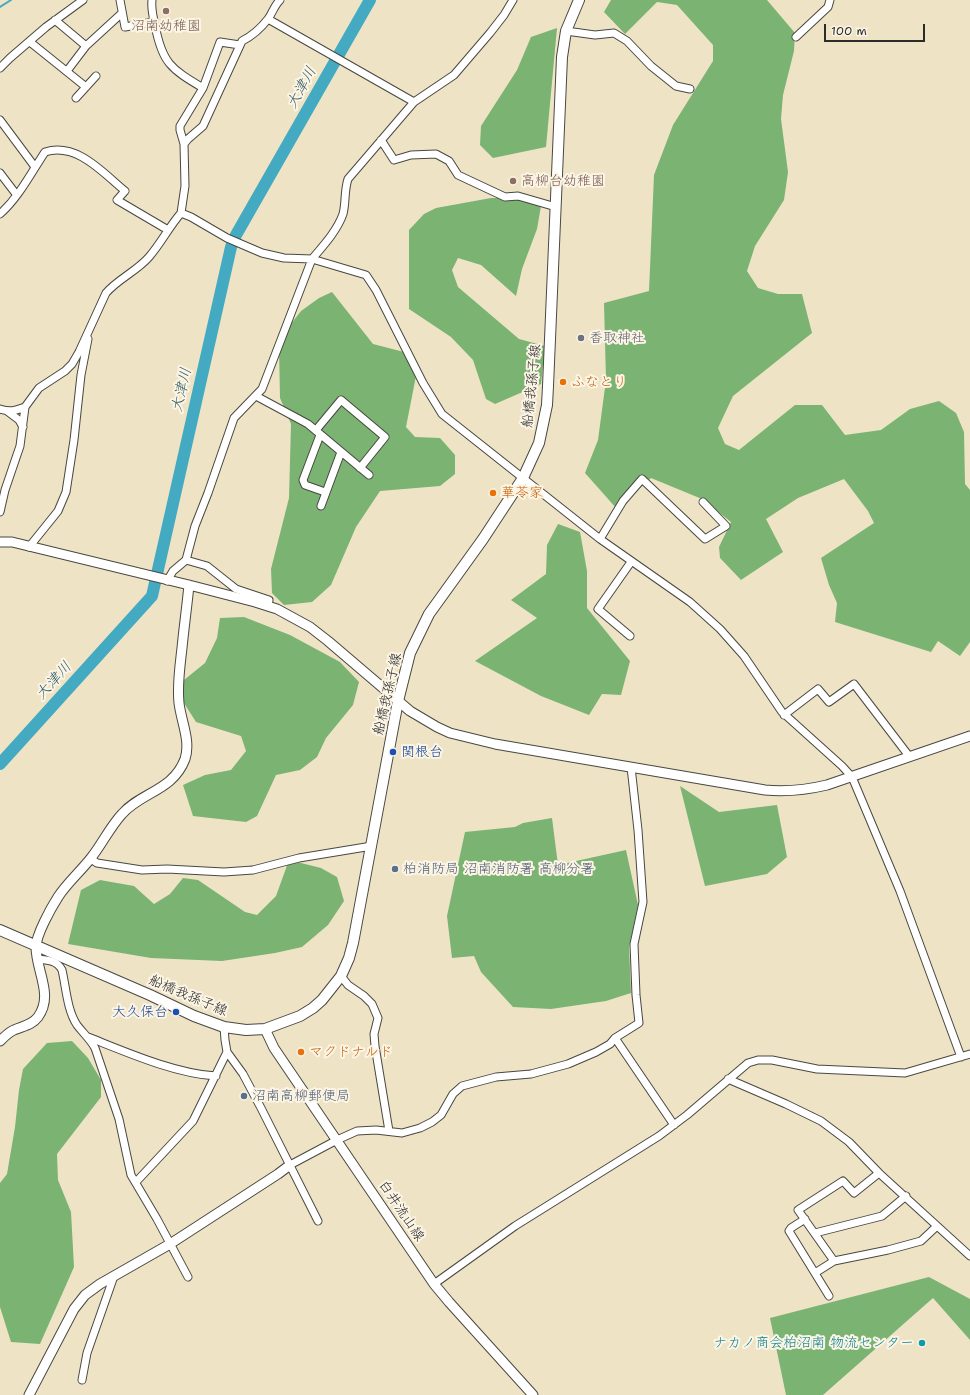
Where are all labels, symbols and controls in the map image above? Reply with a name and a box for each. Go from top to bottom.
marker: 沼南幼稚園 [161,6,171,16]
scale bar [826,16,927,42]
place label: 沼南幼稚園 [131,18,201,34]
text: 100 m [831,23,867,39]
water label: 大津川 [283,64,321,112]
place label: 高柳台幼稚園 [521,173,605,189]
marker: 高柳台幼稚園 [508,176,518,186]
place label: 香取神社 [589,330,645,346]
marker: 香取神社 [576,333,586,343]
street label: 船橋我孫子線 [519,343,545,429]
water label: 大津川 [168,366,196,414]
place label: ふなとり [571,374,627,390]
marker: ふなとり [558,377,568,387]
place label: 華苓家 [501,485,543,501]
marker: 華苓家 [488,488,498,498]
street label: 船橋我孫子線 [370,651,406,737]
water label: 大津川 [32,658,76,704]
place label: 関根台 [401,744,443,760]
marker: 関根台 [388,747,398,757]
place label: 柏消防局 沼南消防署 高柳分署 [403,861,595,877]
marker: 柏消防局 沼南消防署 高柳分署 [390,864,400,874]
street label: 船橋我孫子線 [146,972,230,1020]
place label: 大久保台 [112,1004,168,1020]
marker: 大久保台 [171,1007,181,1017]
place label: マクドナルド [309,1044,393,1060]
marker: マクドナルド [296,1047,306,1057]
place label: 沼南高柳郵便局 [252,1088,350,1104]
marker: 沼南高柳郵便局 [239,1091,249,1101]
street label: 白井流山線 [374,1177,428,1245]
place label: ナカノ商会柏沼南 物流センター [713,1335,914,1351]
marker: ナカノ商会柏沼南 物流センター [917,1338,927,1348]

